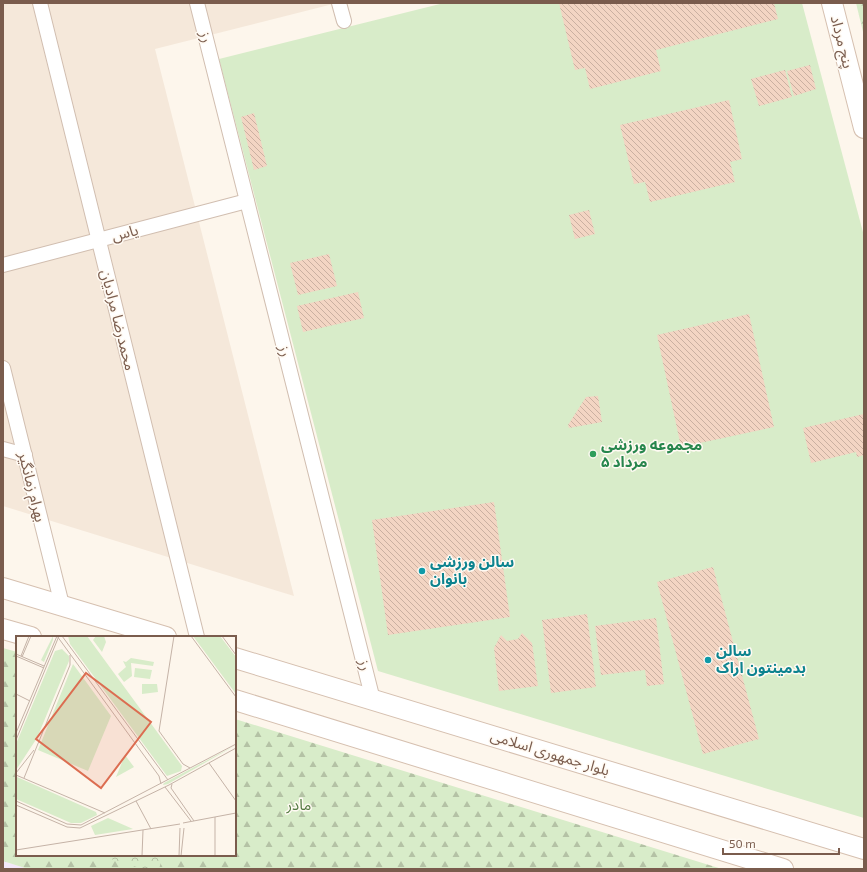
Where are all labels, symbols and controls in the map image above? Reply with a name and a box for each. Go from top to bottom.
street label: پنج مرداد [824,13,858,71]
street label: رز [196,28,217,45]
street label: یاس [109,220,140,245]
street label: محمدرضا مرادیان [97,267,140,372]
street label: رز [275,342,296,359]
place label: مجموعه ورزشی ۵ مرداد [601,435,702,471]
street label: بهرام زمانگیر [12,449,50,524]
marker: مجموعه ورزشی ۵ مرداد [588,449,598,459]
place label: سالن ورزشی بانوان [430,552,514,588]
marker: سالن ورزشی بانوان [417,566,427,576]
inset map [16,636,236,856]
place label: سالن بدمینتون اراک [716,641,806,677]
marker: سالن بدمینتون اراک [703,655,713,665]
street label: رز [355,656,376,673]
street label: بلوار جمهوری اسلامی [488,725,612,780]
park label: مادر [286,795,311,814]
scale bar [723,830,839,856]
text: 50 m [729,836,756,850]

